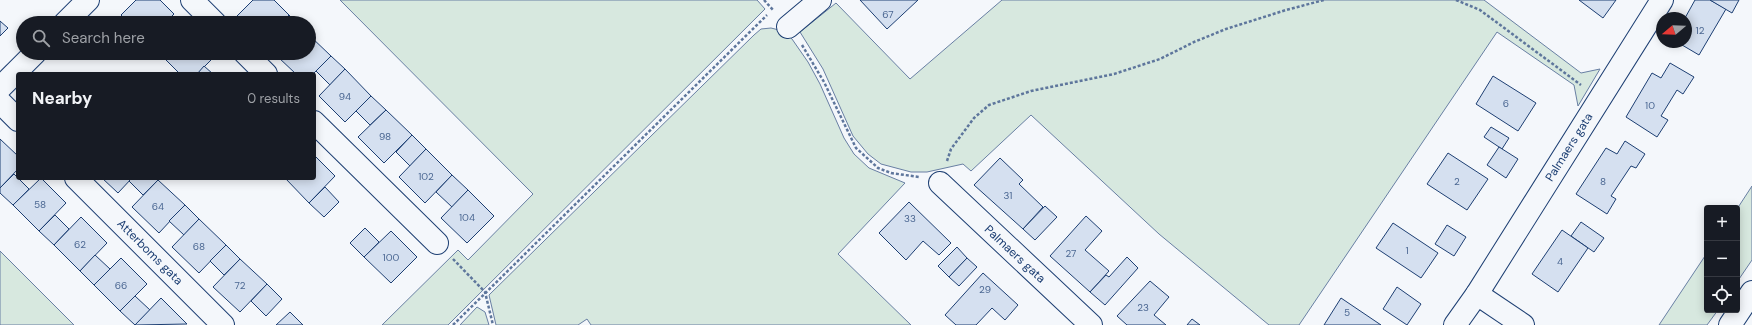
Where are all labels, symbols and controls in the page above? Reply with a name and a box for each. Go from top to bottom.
house number: 67 [882,8,894,21]
north arrow [1656,12,1692,48]
search box [16,16,316,60]
house number: 12 [1696,24,1705,37]
icon: search [30,27,52,49]
text: Search here [62,28,145,48]
text: Nearby [32,87,92,109]
text: 0 results [247,90,300,107]
house number: 94 [339,90,351,103]
house number: 6 [1503,97,1509,110]
house number: 10 [1645,99,1655,112]
street label: Palmaers gata [1542,110,1596,184]
house number: 98 [379,130,391,143]
house number: 102 [418,170,434,183]
house number: 2 [1454,175,1460,188]
house number: 8 [1600,175,1606,188]
house number: 31 [1004,189,1012,202]
house number: 58 [34,198,46,211]
house number: 64 [152,200,164,213]
map controls [1704,205,1740,313]
button: + [1704,205,1740,241]
house number: 104 [459,211,475,224]
house number: 33 [904,212,916,225]
street label: Atterboms gata [114,216,186,288]
street label: Palmaers gata [981,222,1049,286]
house number: 62 [74,238,86,251]
house number: 68 [193,240,205,253]
button: − [1704,241,1740,277]
house number: 1 [1405,244,1409,257]
house number: 27 [1066,247,1076,260]
house number: 100 [383,251,400,264]
house number: 4 [1557,255,1563,268]
button: locate [1704,277,1740,313]
house number: 66 [115,279,127,292]
house number: 72 [235,279,246,292]
house number: 29 [979,283,991,296]
house number: 23 [1137,301,1149,314]
house number: 5 [1344,306,1350,319]

